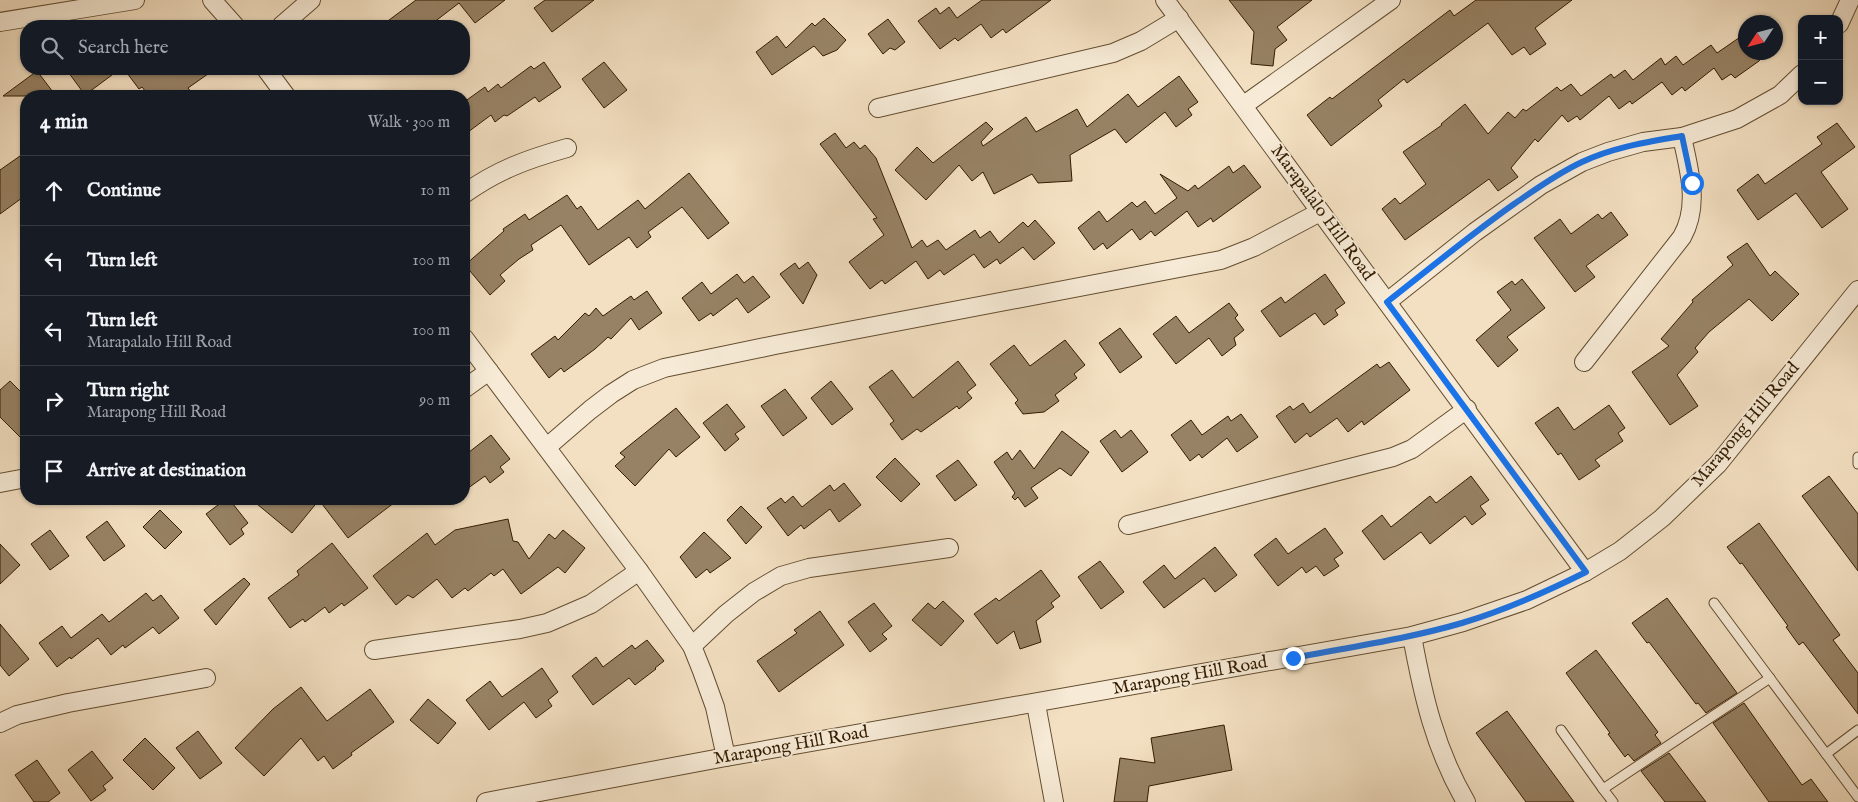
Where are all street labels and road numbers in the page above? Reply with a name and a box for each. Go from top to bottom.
street label: Marapalalo Hill Road [1265,140,1379,286]
street label: Marapong Hill Road [1687,357,1805,492]
street label: Marapong Hill Road [1111,651,1269,701]
street label: Marapong Hill Road [712,721,870,771]

